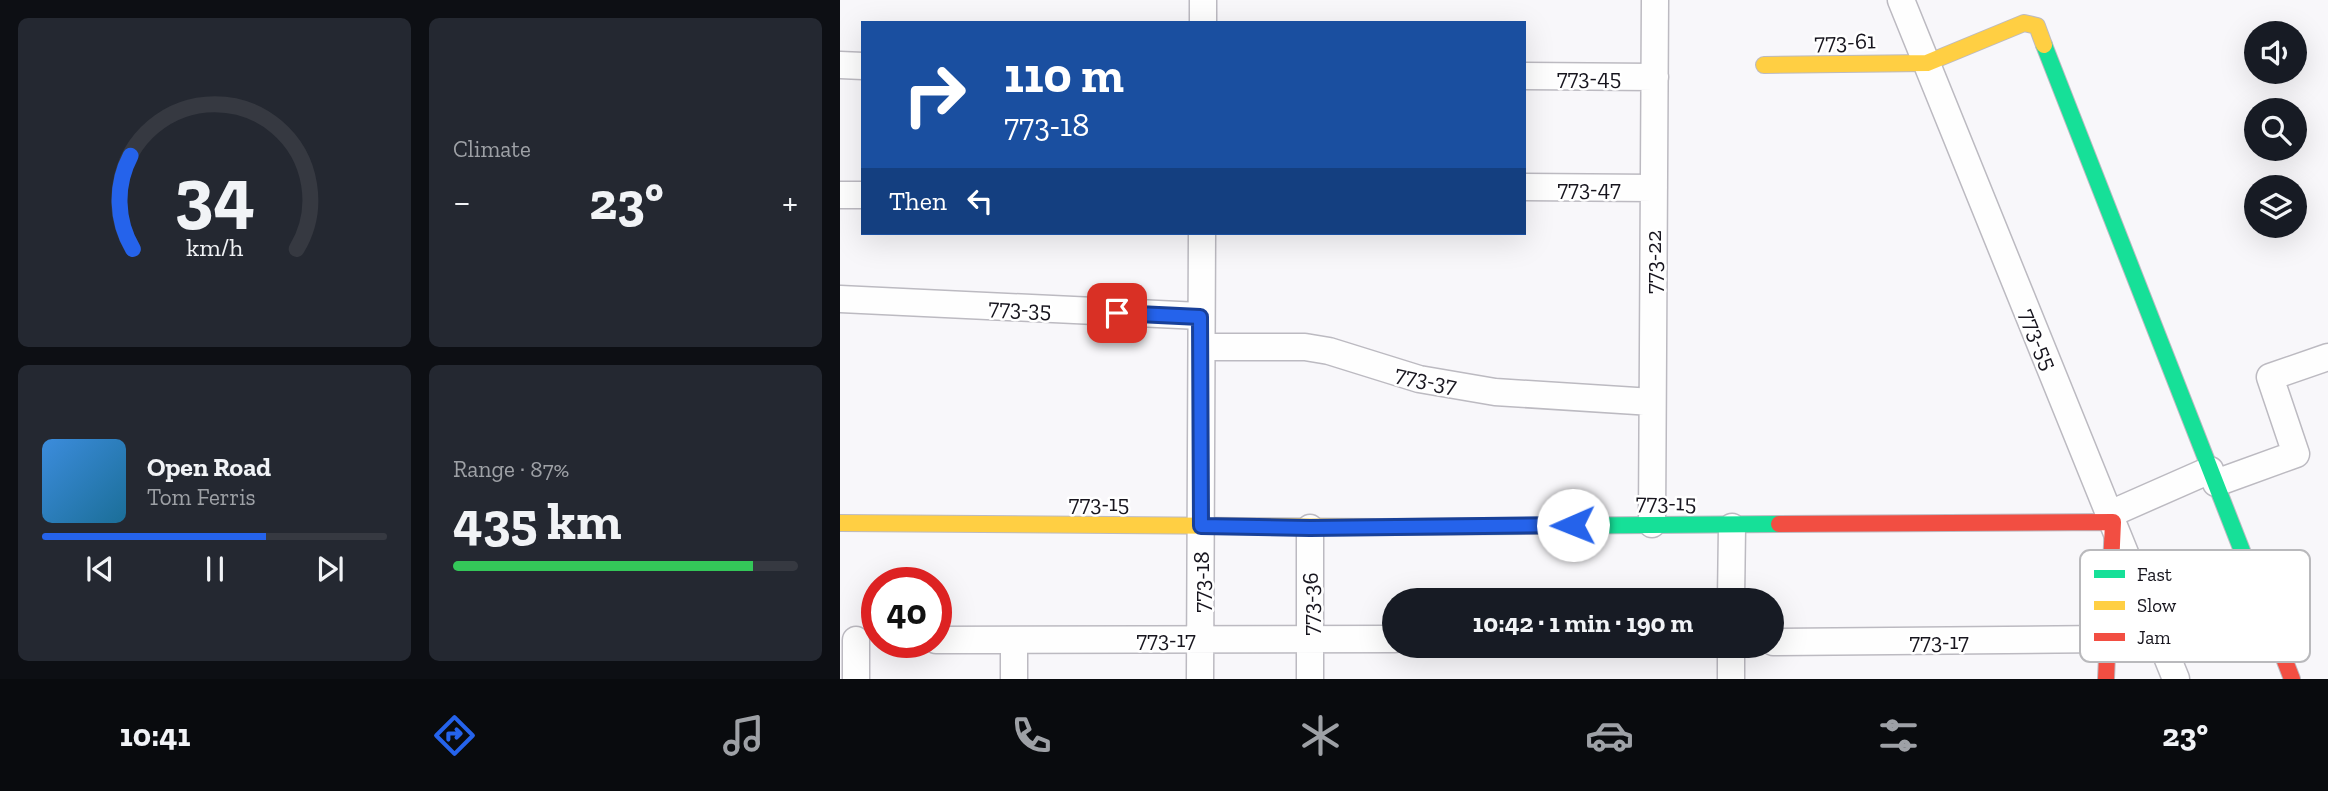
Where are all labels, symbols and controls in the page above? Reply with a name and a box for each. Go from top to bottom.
map controls [2244,21,2307,238]
button: sound [2244,21,2307,84]
street label: 773-61 [1814,26,1876,56]
text: 110 m [1004,46,1124,105]
icon: right [889,49,980,140]
street label: 773-45 [1557,63,1621,91]
button: search [2244,98,2307,161]
text: 773-18 [1004,106,1089,144]
text: Climate [453,135,531,163]
text: 34 [174,150,255,238]
text: 23° [589,170,664,232]
street label: 773-47 [1557,174,1621,202]
button: layers [2244,175,2307,238]
text: − [453,179,471,225]
text: + [782,179,798,225]
icon: left [961,182,999,220]
text: Then [889,185,947,217]
street label: 773-22 [1639,230,1667,294]
text: km/h [186,231,243,261]
pin [1087,283,1147,343]
street label: 773-35 [988,292,1052,324]
icon: arrive [1098,294,1136,332]
street label: 773-55 [2014,304,2064,374]
street label: 773-37 [1393,359,1459,399]
text: Open Road [147,451,271,483]
text: Range · 87% [453,455,569,483]
text: Tom Ferris [147,483,256,511]
street label: 773-15 [1635,487,1697,517]
position arrow [1536,488,1610,562]
street label: 773-15 [1069,489,1129,517]
text: 435 km [453,490,622,552]
icon: previous [81,550,119,588]
icon: pause [196,550,234,588]
icon: next [311,550,349,588]
legend [2080,550,2310,662]
street label: 773-18 [1187,551,1215,613]
text: Fast [2137,563,2172,586]
speed limit sign: 40 [861,567,952,658]
street label: 773-36 [1296,572,1324,636]
text: Slow [2137,594,2177,617]
text: 10:42 · 1 min · 190 m [1473,607,1693,639]
street label: 773-17 [1136,625,1196,653]
text: Jam [2137,626,2171,649]
street label: 773-17 [1909,627,1969,655]
icon: directions [430,711,479,760]
icon: music [719,711,768,760]
icon: phone [1007,711,1056,760]
icon: climate [1296,711,1345,760]
icon: car [1585,711,1634,760]
icon: filters [1874,711,1923,760]
text: 10:41 [120,716,190,754]
text: 23° [2162,716,2208,754]

